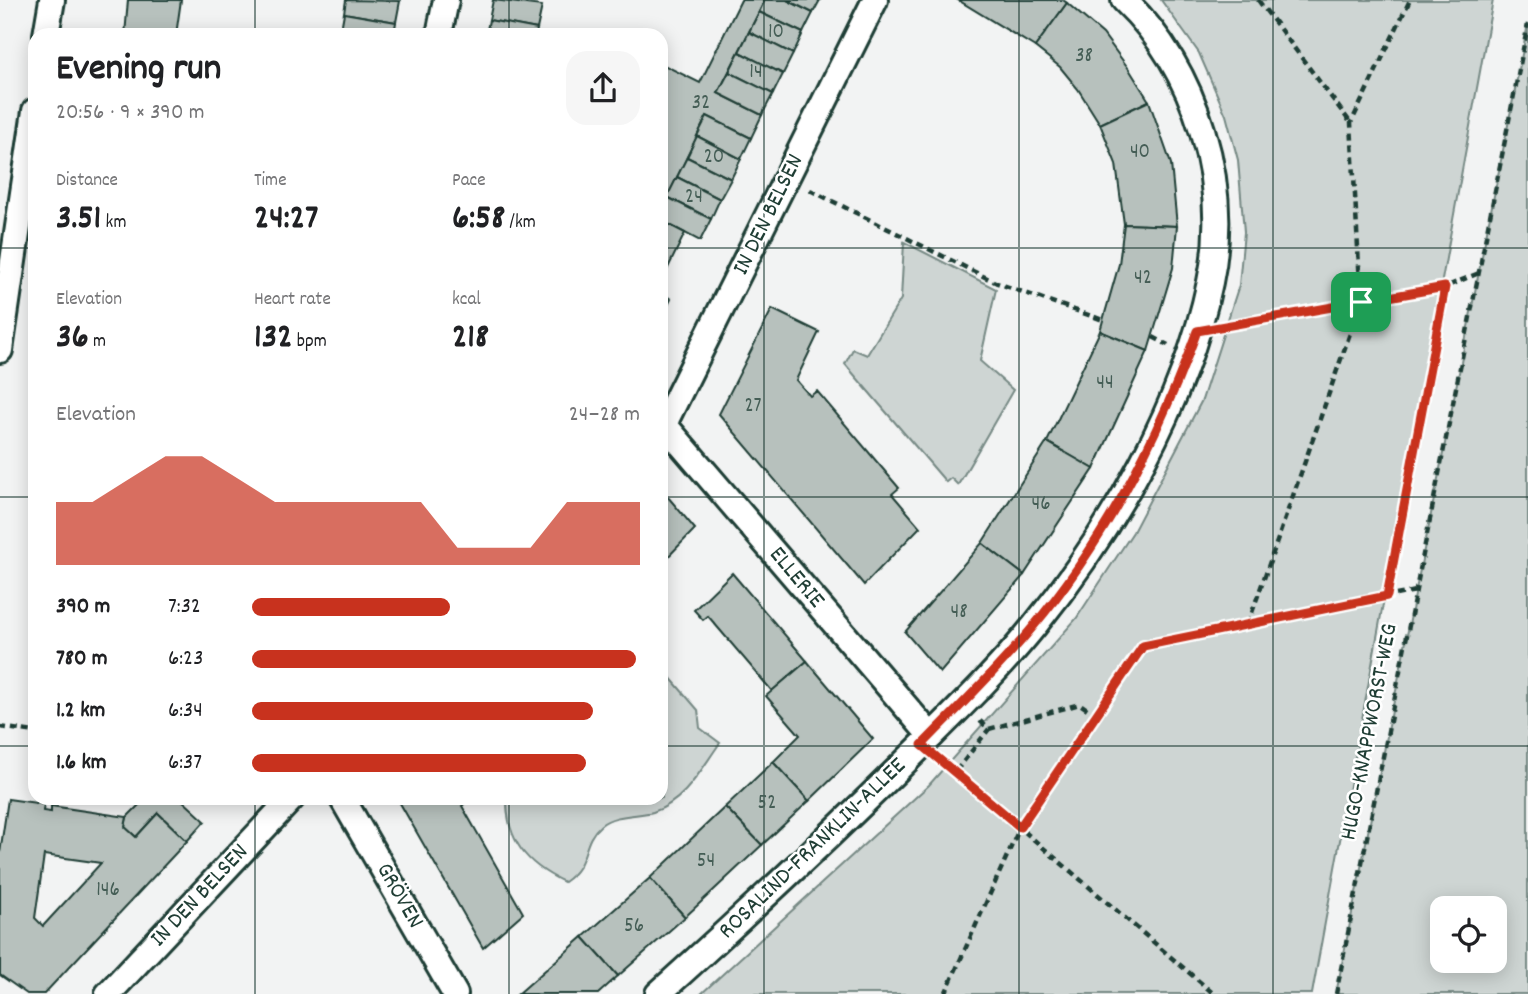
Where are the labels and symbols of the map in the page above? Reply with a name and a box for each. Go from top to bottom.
house number: 10 [768,18,784,48]
house number: 38 [1075,42,1093,72]
house number: 14 [749,58,763,88]
house number: 32 [692,89,710,119]
house number: 40 [1130,138,1150,168]
house number: 20 [704,143,724,173]
street label: IN DEN BELSEN [725,149,813,281]
house number: 24 [685,183,703,213]
house number: 42 [1134,264,1152,294]
pin [1331,272,1391,332]
house number: 44 [1096,369,1114,399]
house number: 27 [744,392,762,422]
house number: 46 [1031,490,1051,520]
street label: ELLERIE [760,540,832,616]
house number: 48 [950,598,968,628]
street label: HUGO-KNAPPWORST-WEG [1332,621,1408,843]
street label: ROSALIND-FRANKLIN-ALLEE [712,750,914,948]
house number: 52 [758,789,776,819]
street label: IN DEN BELSEN [143,837,257,955]
house number: 54 [697,847,715,877]
street label: GRÖVEN [366,857,432,935]
house number: 146 [96,876,120,906]
house number: 56 [624,912,644,942]

